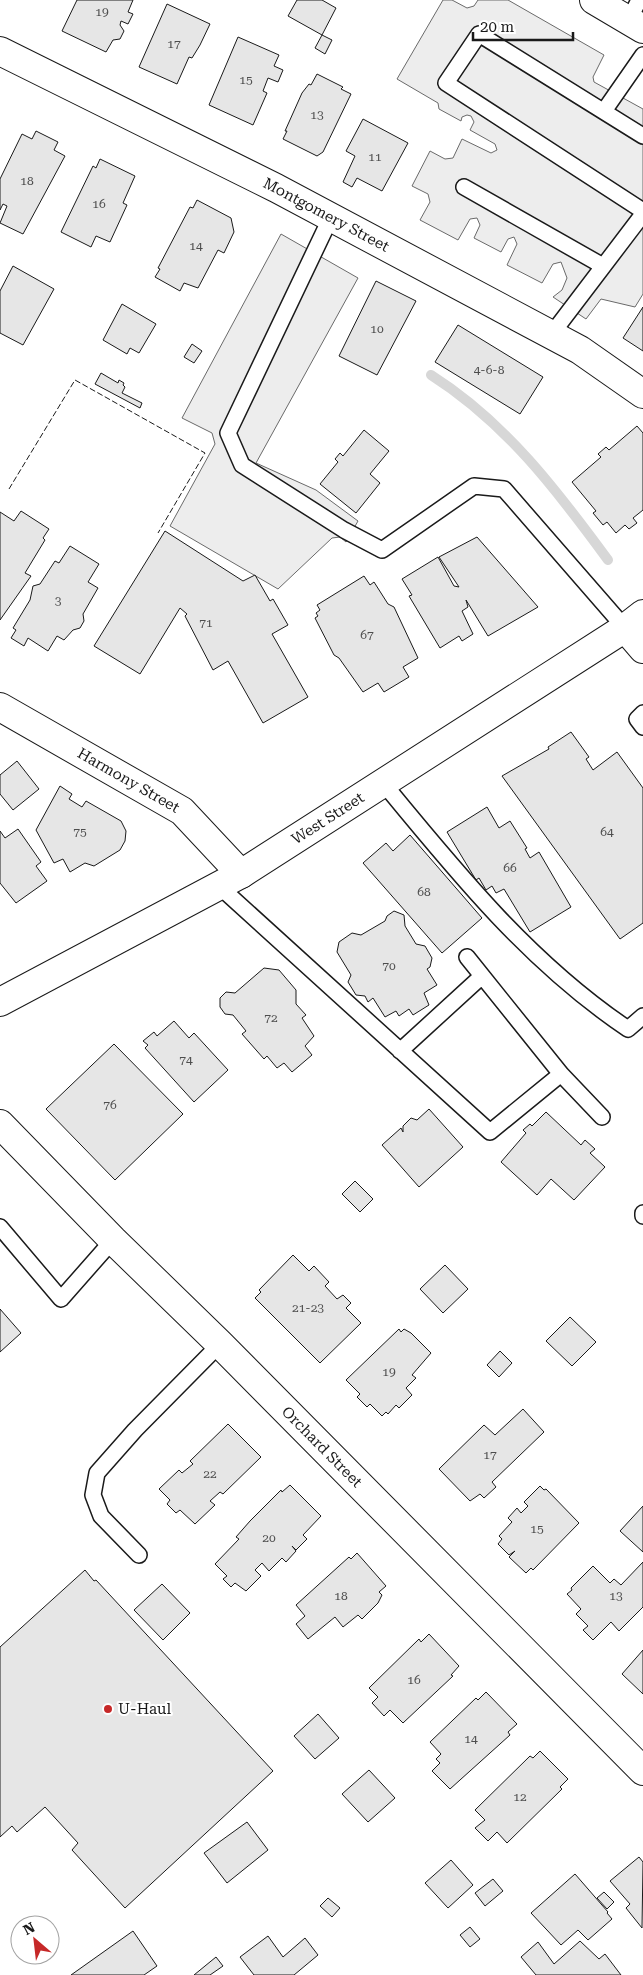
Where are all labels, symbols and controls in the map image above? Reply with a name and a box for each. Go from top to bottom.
house number: 19 [95,5,109,19]
scale bar [473,10,573,42]
text: 20 m [480,18,515,36]
house number: 17 [167,37,181,51]
house number: 15 [239,73,253,87]
house number: 13 [310,108,324,122]
house number: 11 [368,150,382,164]
house number: 18 [20,174,34,188]
street label: Montgomery Street [260,174,393,256]
house number: 16 [92,197,106,211]
house number: 14 [189,239,203,253]
house number: 10 [370,322,384,336]
house number: 4-6-8 [474,363,505,377]
house number: 3 [55,594,62,608]
house number: 71 [199,616,213,630]
house number: 67 [360,628,374,642]
street label: Harmony Street [74,744,183,817]
street label: West Street [288,788,368,848]
house number: 75 [73,825,87,839]
house number: 64 [600,825,614,839]
house number: 66 [503,861,517,875]
house number: 68 [417,885,431,899]
house number: 70 [382,959,396,973]
house number: 72 [264,1011,278,1025]
house number: 74 [179,1053,193,1067]
house number: 76 [103,1098,117,1112]
house number: 21-23 [292,1301,324,1315]
house number: 19 [382,1365,396,1379]
street label: Orchard Street [278,1403,366,1491]
house number: 17 [483,1448,497,1462]
house number: 22 [203,1467,217,1481]
house number: 15 [530,1522,544,1536]
house number: 20 [262,1531,276,1545]
house number: 18 [334,1589,348,1603]
house number: 13 [609,1589,623,1603]
house number: 16 [407,1673,421,1687]
place label: U-Haul [118,1700,171,1718]
marker: U-Haul [102,1703,114,1715]
house number: 14 [464,1732,478,1746]
house number: 12 [513,1790,527,1804]
north arrow [10,1915,60,1965]
text: N [20,1919,38,1938]

